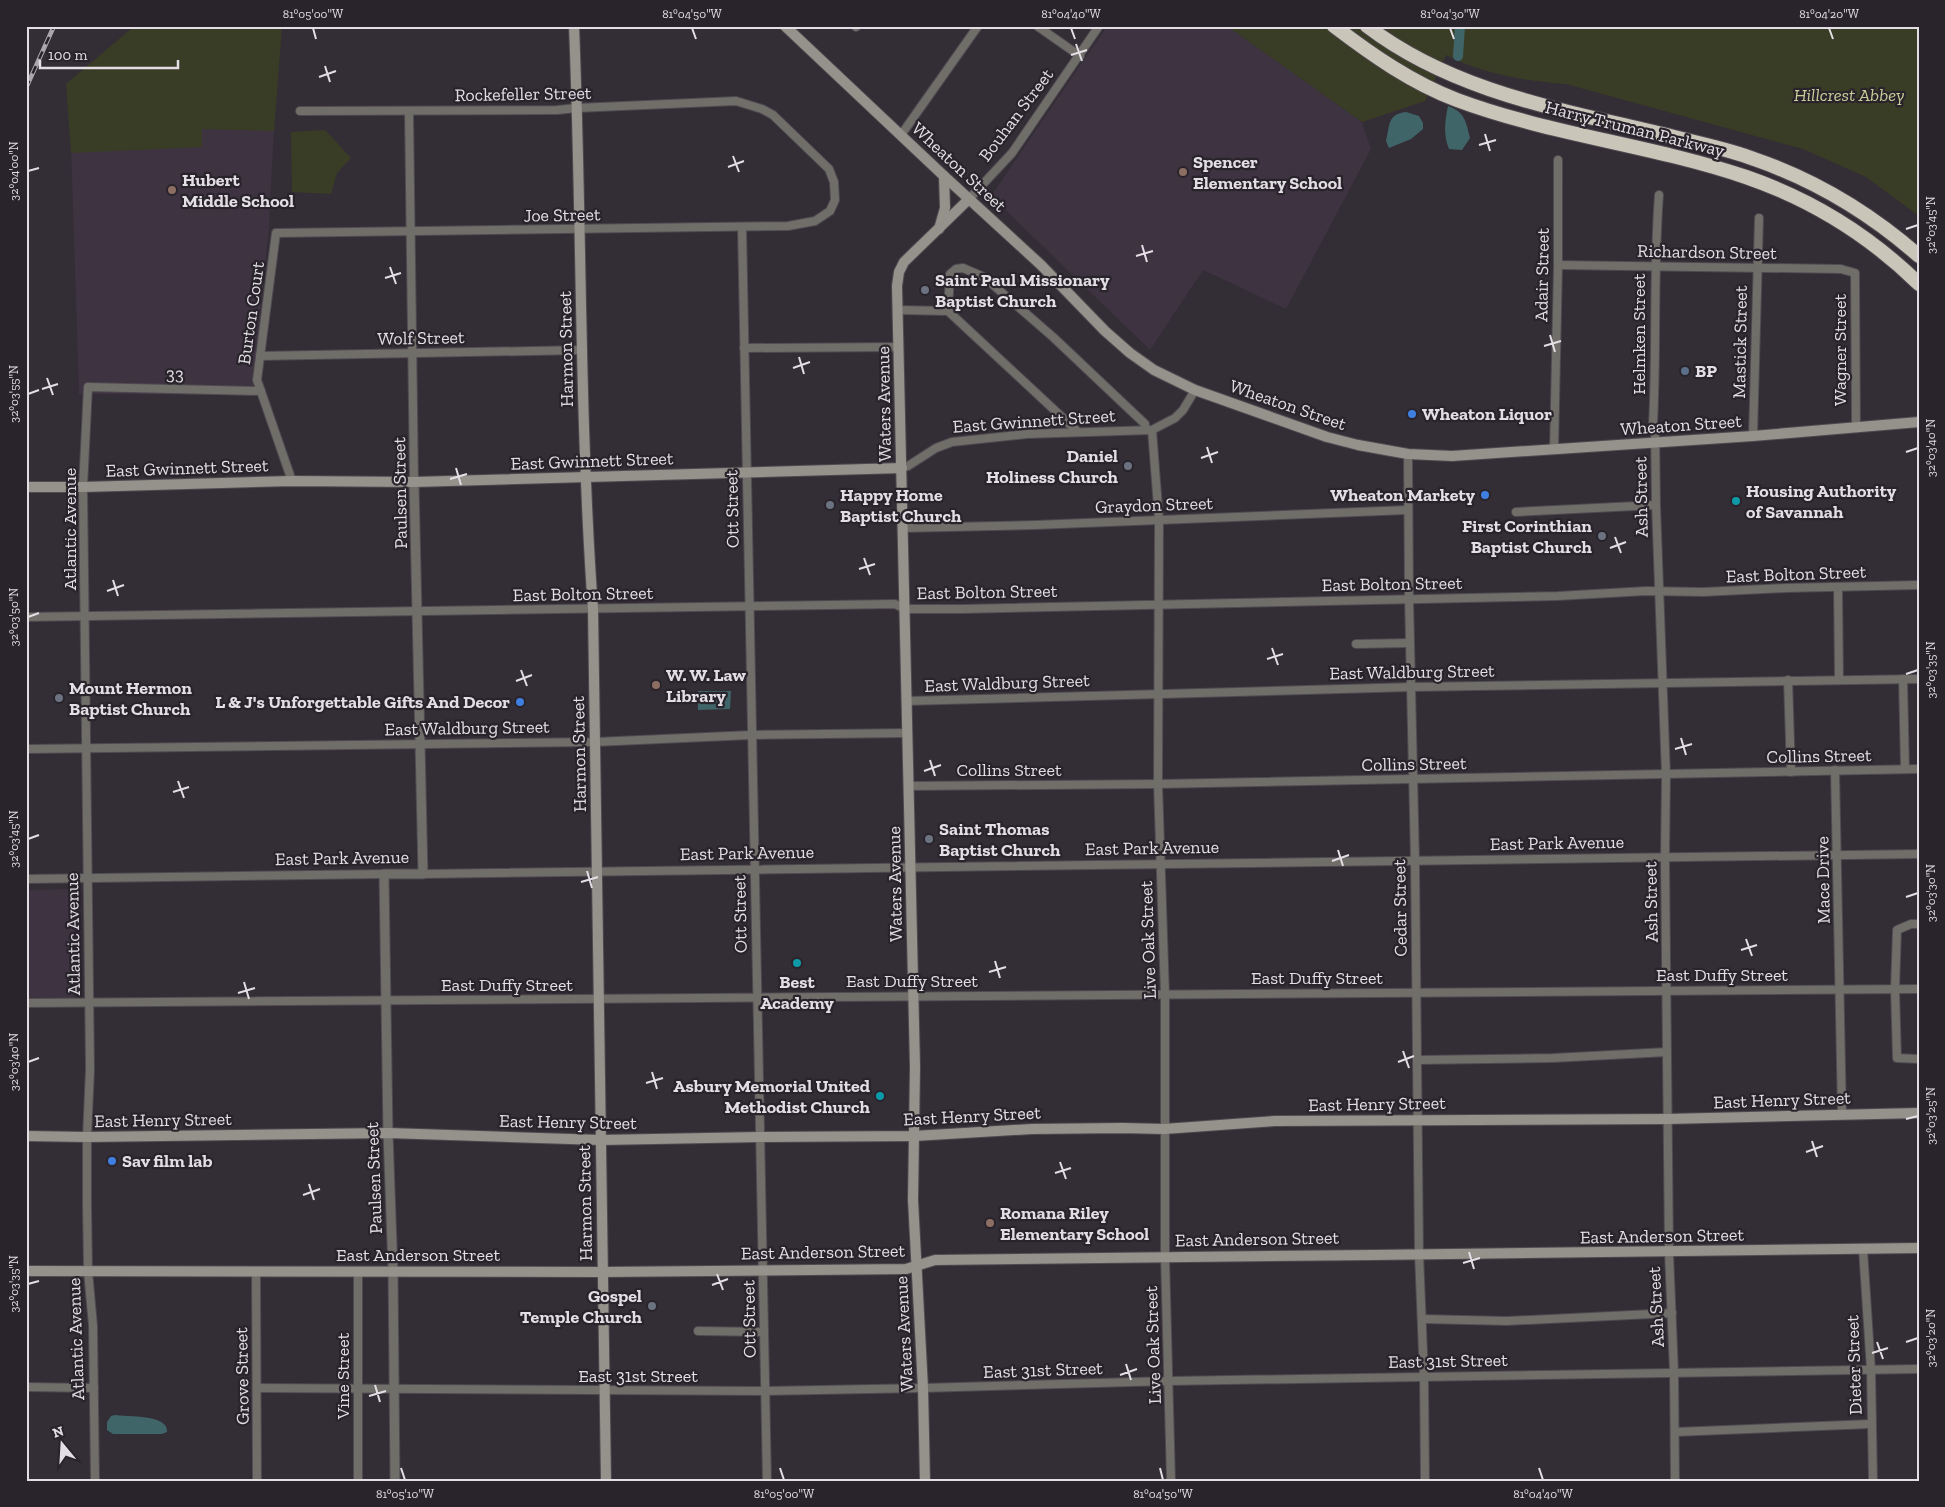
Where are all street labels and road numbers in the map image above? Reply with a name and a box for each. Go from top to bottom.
street label: Bouhan Street [974,64,1058,166]
street label: Rockefeller Street [454,82,592,106]
street label: Harry Truman Parkway [1543,96,1728,162]
street label: Wheaton Street [907,117,1011,217]
street label: Joe Street [523,203,601,227]
street label: Adair Street [1530,228,1554,322]
street label: Richardson Street [1637,240,1777,264]
street label: Burton Court [233,260,269,366]
street label: Helmken Street [1628,273,1650,395]
street label: Mastick Street [1728,285,1752,399]
street label: Harmon Street [554,290,578,407]
street label: Wagner Street [1829,294,1851,406]
street label: Wolf Street [377,326,465,350]
street label: Waters Avenue [872,346,896,462]
street label: 33 [166,363,184,385]
street label: Wheaton Street [1227,375,1349,435]
street label: East Gwinnett Street [952,404,1116,438]
street label: Wheaton Street [1619,410,1743,440]
street label: Paulsen Street [388,437,412,549]
street label: East Gwinnett Street [510,447,674,475]
street label: East Gwinnett Street [105,454,269,482]
street label: Ash Street [1629,456,1653,538]
street label: Atlantic Avenue [59,468,81,590]
street label: Ott Street [720,469,744,548]
street label: Graydon Street [1095,492,1214,518]
street label: East Bolton Street [1725,561,1867,587]
street label: East Bolton Street [1322,572,1463,596]
street label: East Bolton Street [917,580,1058,604]
street label: East Bolton Street [513,582,654,606]
street label: East Waldburg Street [1329,660,1495,684]
street label: East Waldburg Street [924,669,1090,697]
street label: Harmon Street [567,695,591,812]
street label: East Waldburg Street [384,716,550,740]
street label: Collins Street [1766,744,1872,768]
street label: Collins Street [1361,752,1467,776]
street label: Collins Street [956,759,1062,781]
street label: Waters Avenue [883,826,907,942]
street label: East Park Avenue [1490,831,1624,855]
street label: East Park Avenue [1085,836,1219,860]
street label: Mace Drive [1811,836,1835,924]
street label: East Park Avenue [680,841,814,865]
street label: East Park Avenue [275,846,409,870]
street label: Cedar Street [1388,859,1412,957]
street label: Ash Street [1639,861,1663,943]
street label: Atlantic Avenue [61,873,85,995]
street label: Ott Street [728,874,752,953]
street label: Live Oak Street [1135,880,1161,1000]
street label: East Duffy Street [1656,964,1788,986]
street label: East Duffy Street [1251,967,1383,989]
street label: East Duffy Street [846,970,978,992]
street label: East Duffy Street [441,974,573,996]
street label: East Henry Street [1713,1087,1852,1113]
street label: East Henry Street [1308,1092,1446,1116]
street label: East Henry Street [903,1101,1042,1131]
street label: East Henry Street [94,1108,232,1132]
street label: East Henry Street [499,1110,637,1134]
street label: Paulsen Street [361,1121,387,1234]
street label: Harmon Street [573,1144,597,1261]
street label: East Anderson Street [1580,1224,1745,1248]
street label: East Anderson Street [1175,1227,1340,1251]
street label: East Anderson Street [741,1240,906,1264]
street label: East Anderson Street [336,1244,500,1266]
street label: Ash Street [1643,1266,1669,1348]
street label: Waters Avenue [890,1276,918,1392]
street label: Atlantic Avenue [63,1277,89,1401]
street label: Ott Street [737,1279,761,1358]
street label: Live Oak Street [1140,1285,1166,1405]
street label: Dieter Street [1841,1314,1867,1415]
street label: Grove Street [230,1327,254,1425]
street label: Vine Street [332,1332,354,1420]
street label: East 31st Street [1388,1349,1508,1373]
street label: East 31st Street [983,1357,1104,1383]
street label: East 31st Street [578,1365,698,1387]

